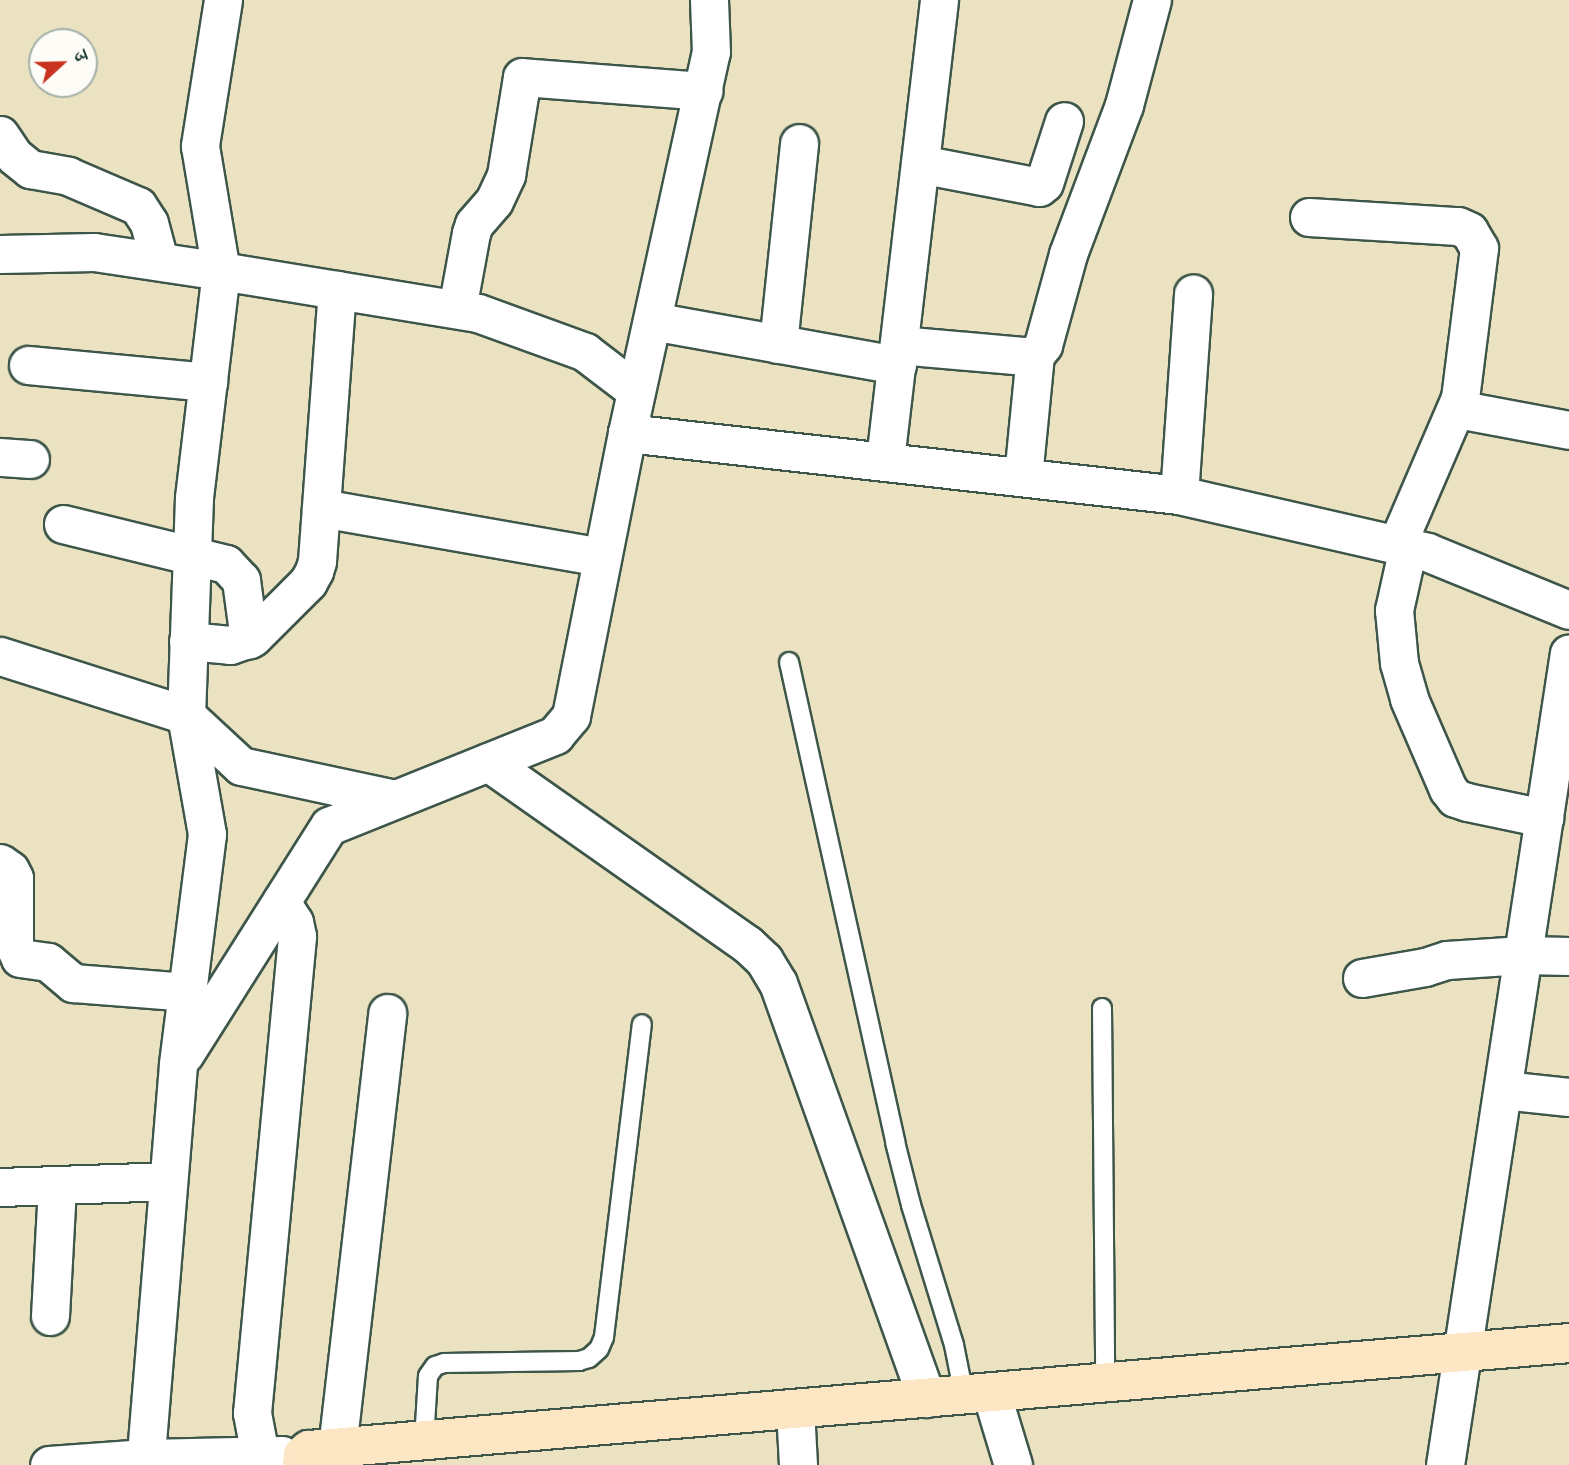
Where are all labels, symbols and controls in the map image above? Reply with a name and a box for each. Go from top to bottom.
north arrow [28,28,98,98]
text: उ [69,47,94,64]

